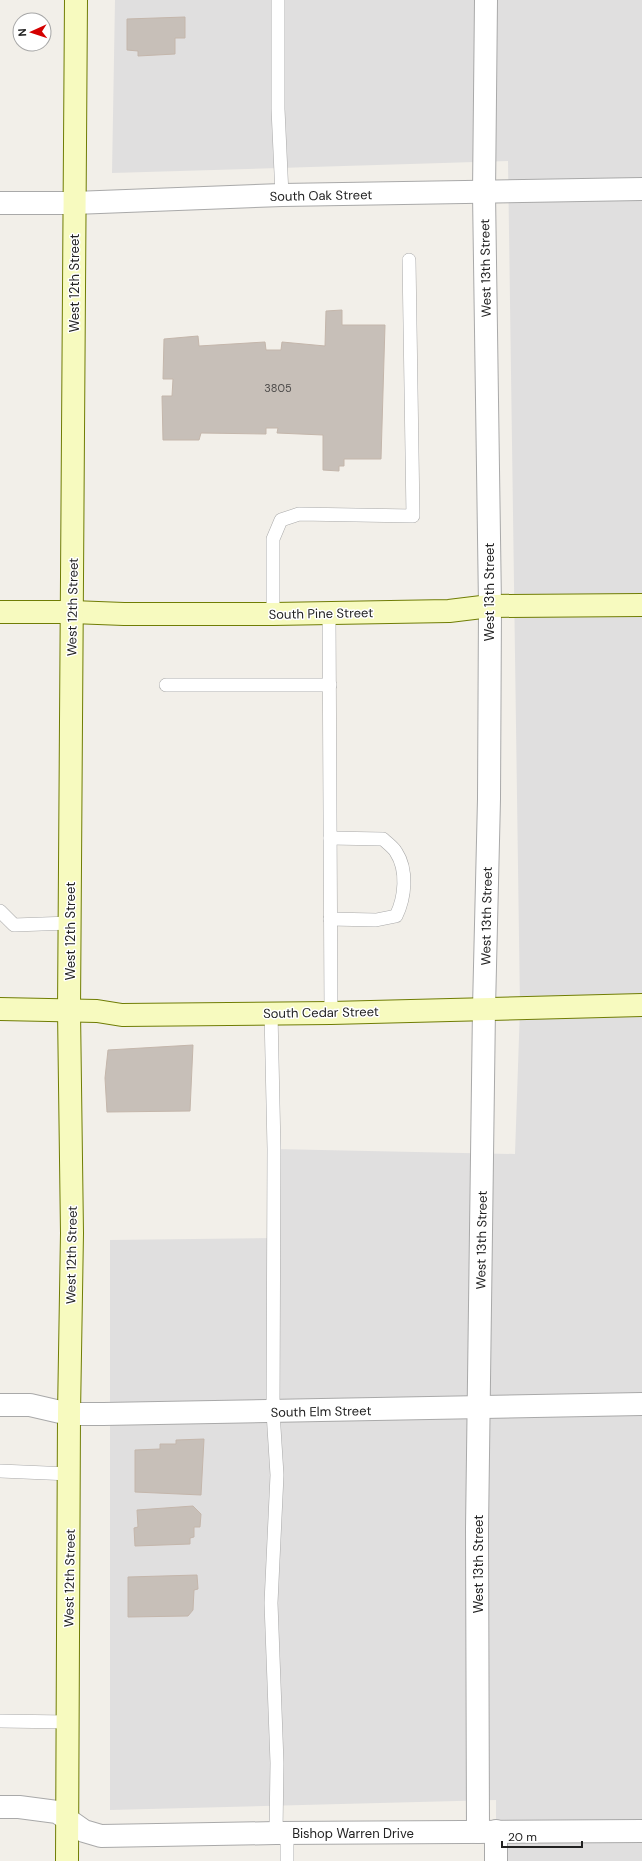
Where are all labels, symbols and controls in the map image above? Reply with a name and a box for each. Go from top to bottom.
north arrow [12,12,52,52]
text: N [15,28,29,37]
street label: South Oak Street [270,186,373,205]
street label: West 13th Street [476,218,495,317]
street label: West 12th Street [66,234,83,332]
house number: 3805 [264,381,292,395]
street label: West 13th Street [481,543,498,641]
street label: West 12th Street [63,558,82,656]
street label: South Pine Street [269,604,373,623]
street label: West 13th Street [477,867,496,966]
street label: West 12th Street [62,882,79,980]
street label: South Cedar Street [263,1003,379,1022]
street label: West 13th Street [472,1191,491,1290]
street label: West 12th Street [62,1206,81,1304]
street label: South Elm Street [270,1402,372,1421]
street label: West 13th Street [470,1515,487,1613]
street label: West 12th Street [60,1529,79,1627]
scale bar [502,1823,582,1849]
street label: Bishop Warren Drive [292,1825,414,1842]
text: 20 m [508,1829,537,1845]

